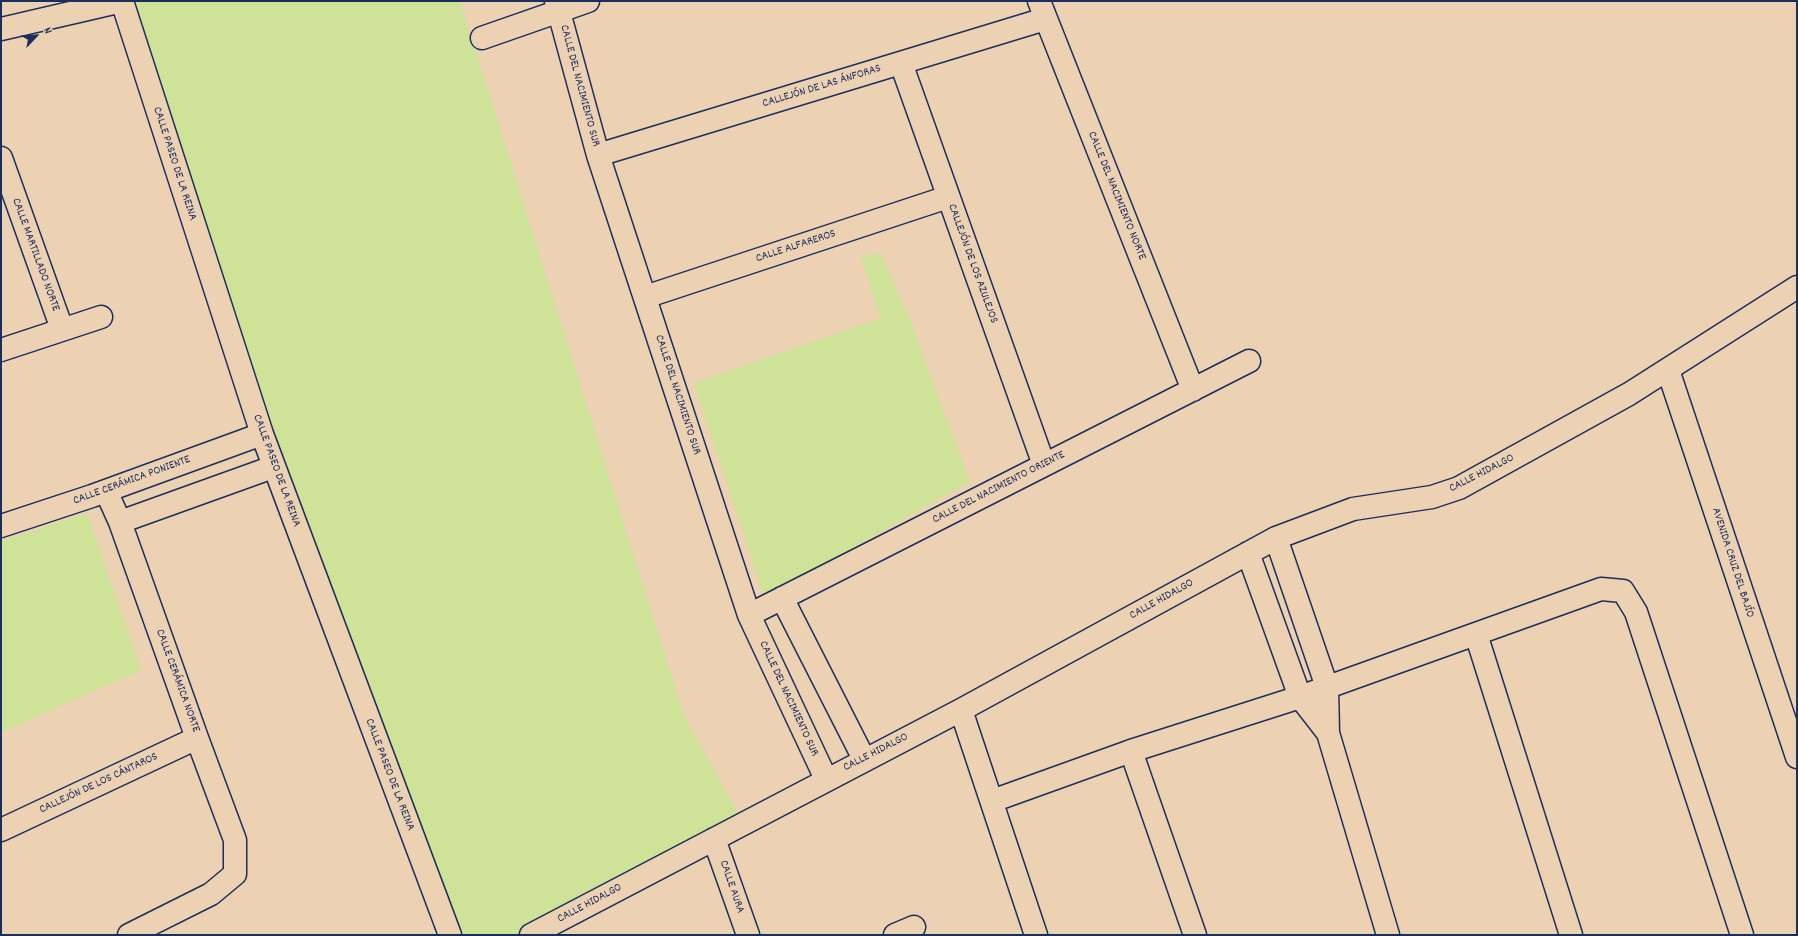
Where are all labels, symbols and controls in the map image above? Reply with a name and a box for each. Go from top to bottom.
north arrow [16,16,56,56]
street label: CALLE DEL NACIMIENTO SUR [556,24,602,148]
text: N [38,25,55,37]
street label: CALLEJÓN DE LAS ÁNFORAS [761,62,883,112]
street label: CALLE PASEO DE LA REINA [149,105,199,223]
street label: CALLE DEL NACIMIENTO NORTE [1084,130,1148,262]
street label: CALLE MARTILLADO NORTE [8,196,62,314]
street label: CALLEJÓN DE LOS AZULEJOS [944,202,1000,326]
street label: CALLE ALFAREROS [754,227,838,267]
street label: CALLE DEL NACIMIENTO SUR [651,333,703,457]
street label: CALLE PASEO DE LA REINA [249,413,303,529]
street label: CALLE DEL NACIMIENTO ORIENTE [930,448,1068,528]
street label: CALLE HIDALGO [1447,451,1517,497]
street label: CALLE CERÁMICA PONIENTE [72,453,192,509]
street label: AVENIDA CRUZ DEL BAJÍO [1707,506,1757,620]
street label: CALLE HIDALGO [1127,577,1197,623]
street label: CALLE CERÁMICA NORTE [152,627,202,735]
street label: CALLE DEL NACIMIENTO SUR [755,639,821,759]
street label: CALLE PASEO DE LA REINA [361,717,417,833]
street label: CALLE HIDALGO [841,730,911,776]
street label: CALLEJÓN DE LOS CÁNTAROS [38,750,160,818]
street label: CALLE AURA [715,859,747,915]
street label: CALLE HIDALGO [555,881,625,927]

